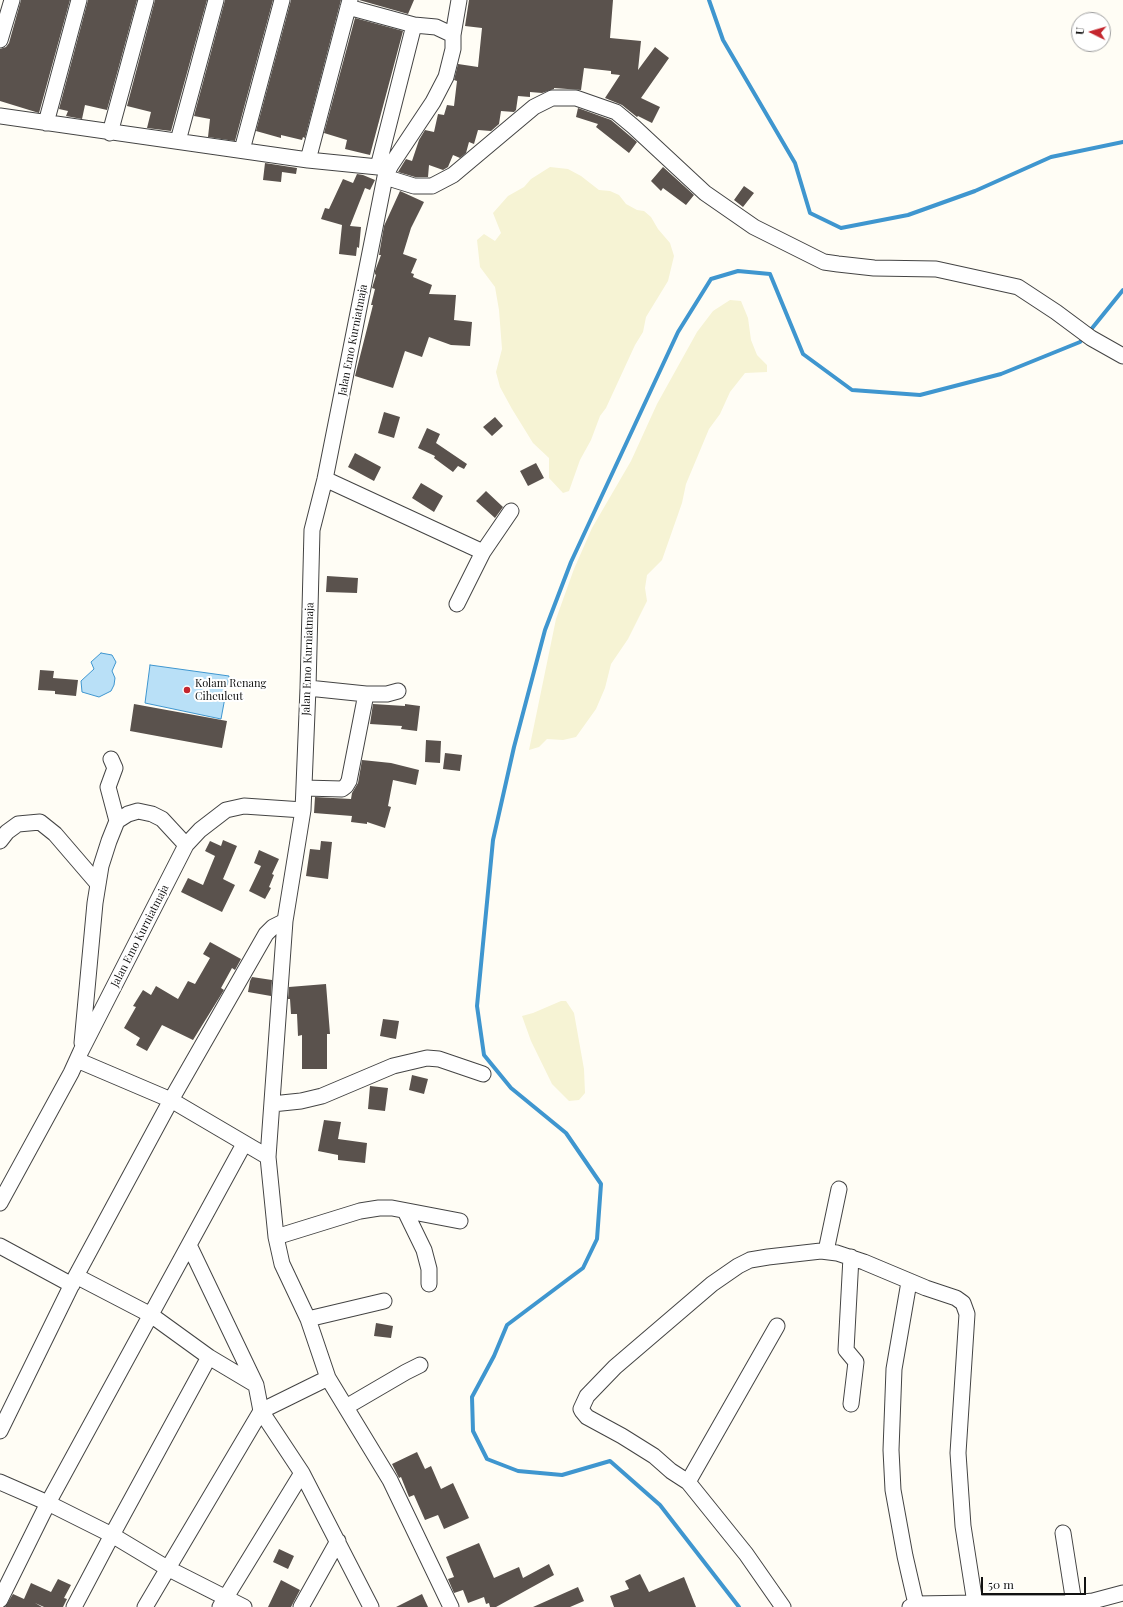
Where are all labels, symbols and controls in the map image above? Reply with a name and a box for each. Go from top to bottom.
north arrow [1071,12,1111,52]
text: U [1072,27,1087,35]
street label: Jalan Emo Kurniatmaja [336,283,370,397]
street label: Jalan Emo Kurniatmaja [299,602,317,716]
place label: Kolam Renang Ciheuleut [195,677,266,703]
marker: Kolam Renang Ciheuleut [182,685,192,695]
street label: Jalan Emo Kurniatmaja [108,883,172,989]
scale bar [983,1569,1088,1595]
text: 50 m [988,1576,1014,1592]

